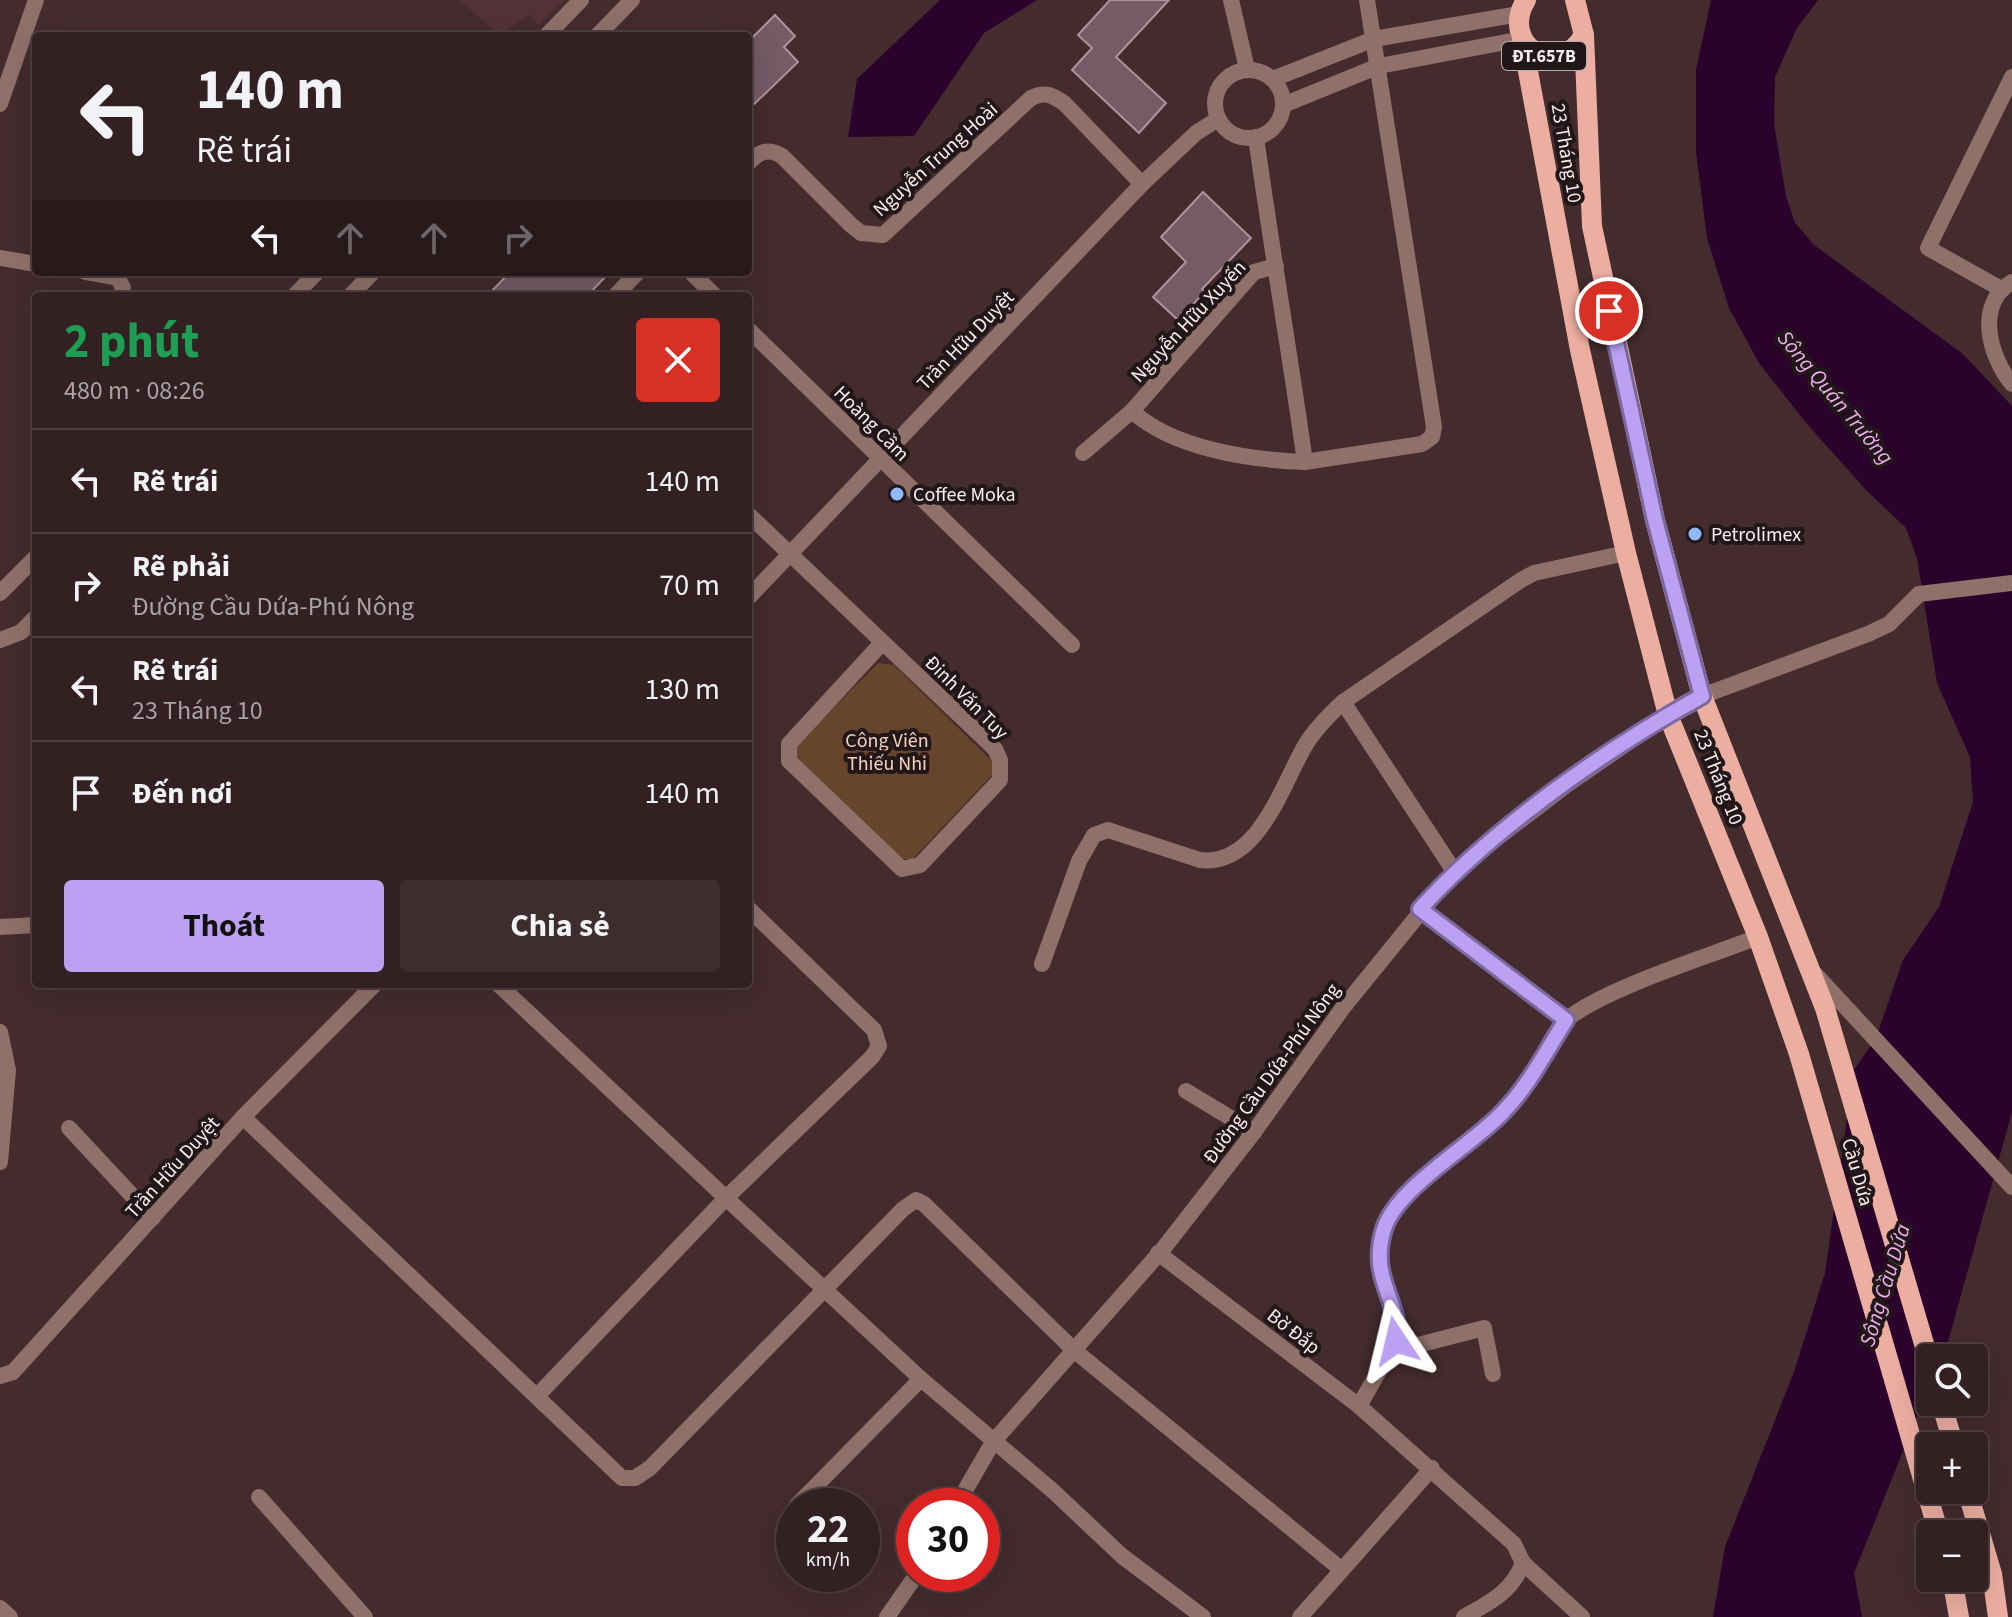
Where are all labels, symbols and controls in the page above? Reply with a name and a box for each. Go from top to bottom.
road number: ĐT.657B [1502,42,1586,70]
text: 140 m [196,51,344,130]
icon: left [64,64,168,168]
street label: Nguyễn Trung Hoài [867,96,1004,223]
street label: 23 Tháng 10 [1544,101,1589,205]
text: Rẽ trái [196,125,292,176]
icon: left [244,216,288,260]
icon: ahead [328,216,372,260]
icon: ahead [412,216,456,260]
icon: right [496,216,540,260]
street label: Nguyễn Hữu Xuyến [1125,254,1253,389]
pin [1575,277,1643,345]
street label: Trần Hữu Duyệt [911,284,1021,397]
icon: arrive [1587,289,1631,333]
text: 2 phút [64,308,200,376]
button: close [636,318,720,402]
water label: Sông Quán Trường [1769,323,1901,472]
text: 480 m · 08:26 [64,372,205,409]
street label: Hoàng Cầm [827,380,915,468]
icon: left [64,459,108,503]
text: Rẽ trái [132,460,218,503]
text: 140 m [644,460,720,503]
place label: Coffee Moka [913,481,1016,509]
marker: Coffee Moka [888,485,906,503]
place label: Petrolimex [1711,521,1801,549]
marker: Petrolimex [1686,525,1704,543]
text: Rẽ phải [132,545,230,588]
icon: right [64,563,108,607]
text: 70 m [659,564,720,607]
text: Đường Cầu Dứa-Phú Nông [132,588,414,625]
text: Rẽ trái [132,649,218,692]
street label: Đinh Văn Tuy [918,650,1015,746]
icon: left [64,667,108,711]
text: 130 m [644,668,720,711]
text: 23 Tháng 10 [132,692,263,729]
street label: 23 Tháng 10 [1686,726,1750,829]
park label: Công Viên Thiếu Nhi [845,727,929,778]
icon: arrive [64,771,108,815]
text: Đến nơi [132,772,232,815]
text: 140 m [644,772,720,815]
button: Thoát [64,880,384,972]
button: Chia sẻ [400,880,720,972]
street label: Đường Cầu Dứa-Phú Nông [1197,978,1347,1170]
street label: Trần Hữu Duyệt [119,1110,226,1225]
street label: Cầu Dứa [1834,1135,1880,1210]
water label: Sông Cầu Dứa [1851,1220,1919,1351]
position arrow [1354,1299,1438,1383]
street label: Bờ Đắp [1261,1302,1326,1361]
map controls [1916,1344,1988,1592]
button: search [1916,1344,1988,1416]
button: + [1916,1432,1988,1504]
speed limit sign: 30 [896,1488,1000,1592]
text: 22 [807,1501,849,1558]
button: − [1916,1520,1988,1592]
text: km/h [806,1546,850,1574]

